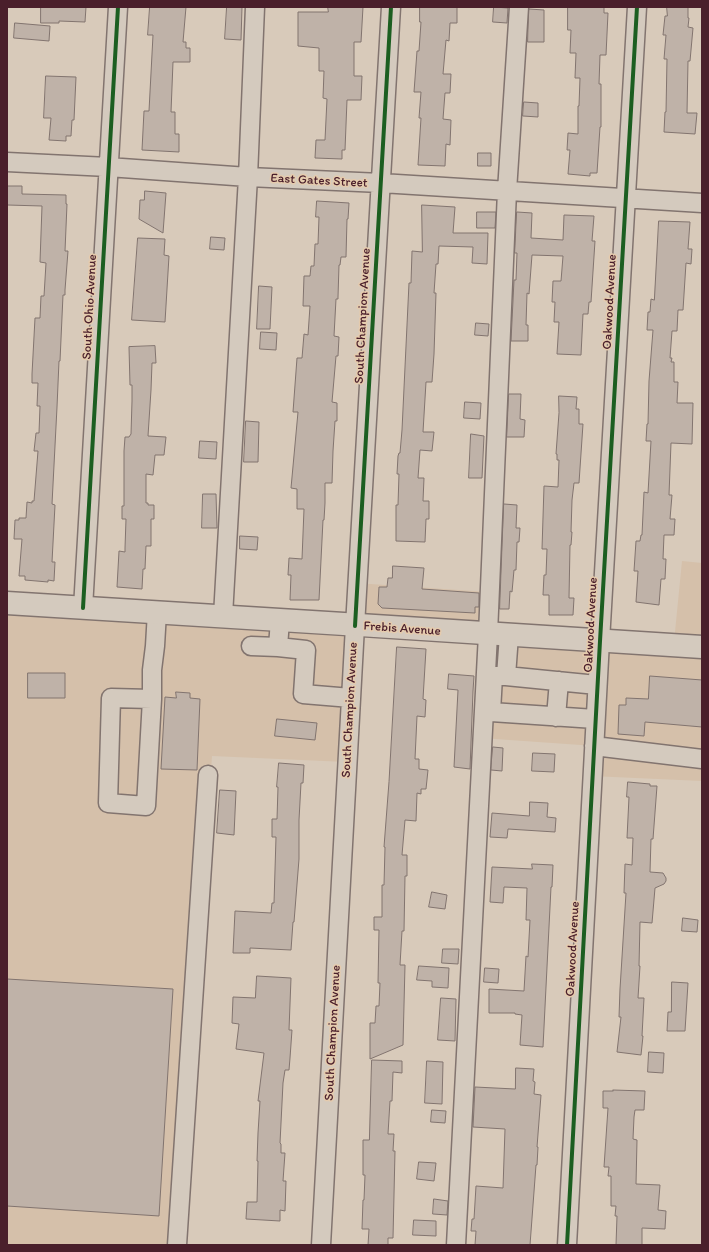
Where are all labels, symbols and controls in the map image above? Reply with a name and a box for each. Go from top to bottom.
street label: East Gates Street [270,171,368,191]
street label: South Champion Avenue [352,248,374,384]
street label: South Ohio Avenue [79,254,101,360]
street label: Oakwood Avenue [600,254,620,350]
street label: Oakwood Avenue [581,577,601,673]
street label: Frebis Avenue [363,619,441,639]
street label: South Champion Avenue [339,642,361,778]
street label: Oakwood Avenue [563,901,583,997]
street label: South Champion Avenue [322,965,344,1101]

